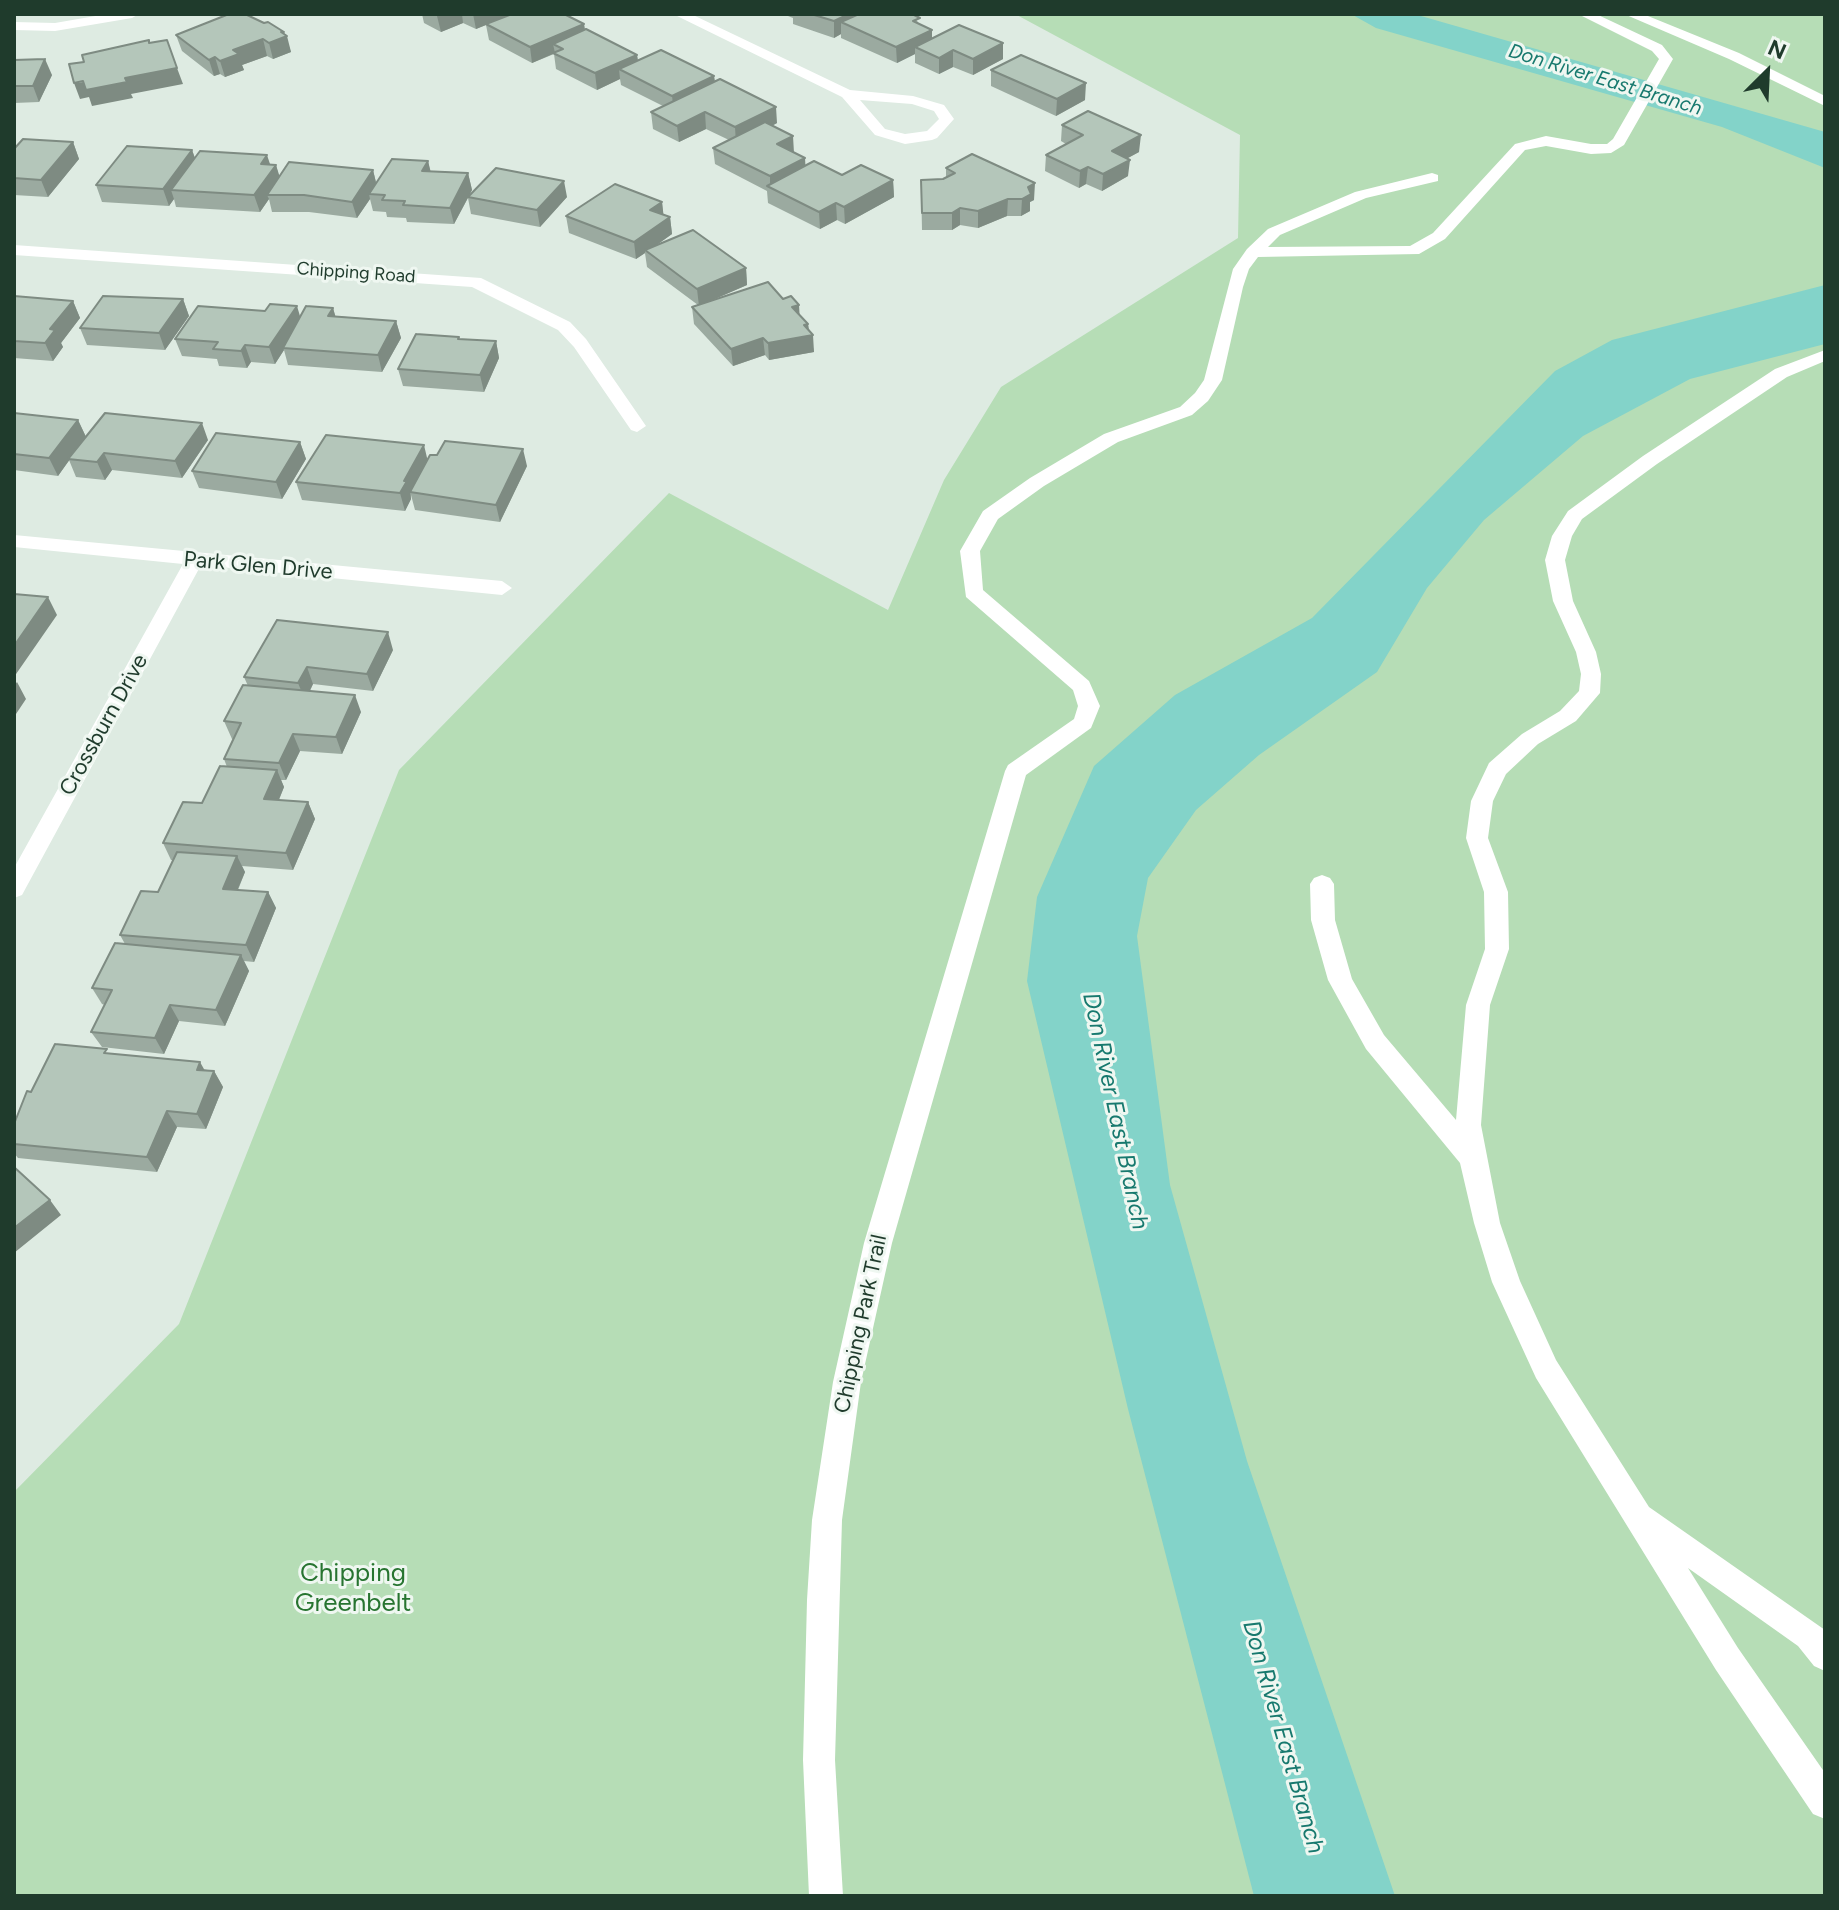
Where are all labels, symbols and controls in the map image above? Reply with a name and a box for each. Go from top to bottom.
north arrow [1727,32,1807,112]
text: N [1764,34,1790,65]
water label: Don River East Branch [1505,39,1705,121]
street label: Chipping Road [296,258,416,288]
street label: Park Glen Drive [182,546,334,586]
street label: Crossburn Drive [54,650,154,800]
water label: Don River East Branch [1076,990,1154,1232]
street label: Chipping Park Trail [829,1232,893,1416]
park label: Chipping Greenbelt [295,1557,411,1618]
water label: Don River East Branch [1236,1617,1330,1857]

